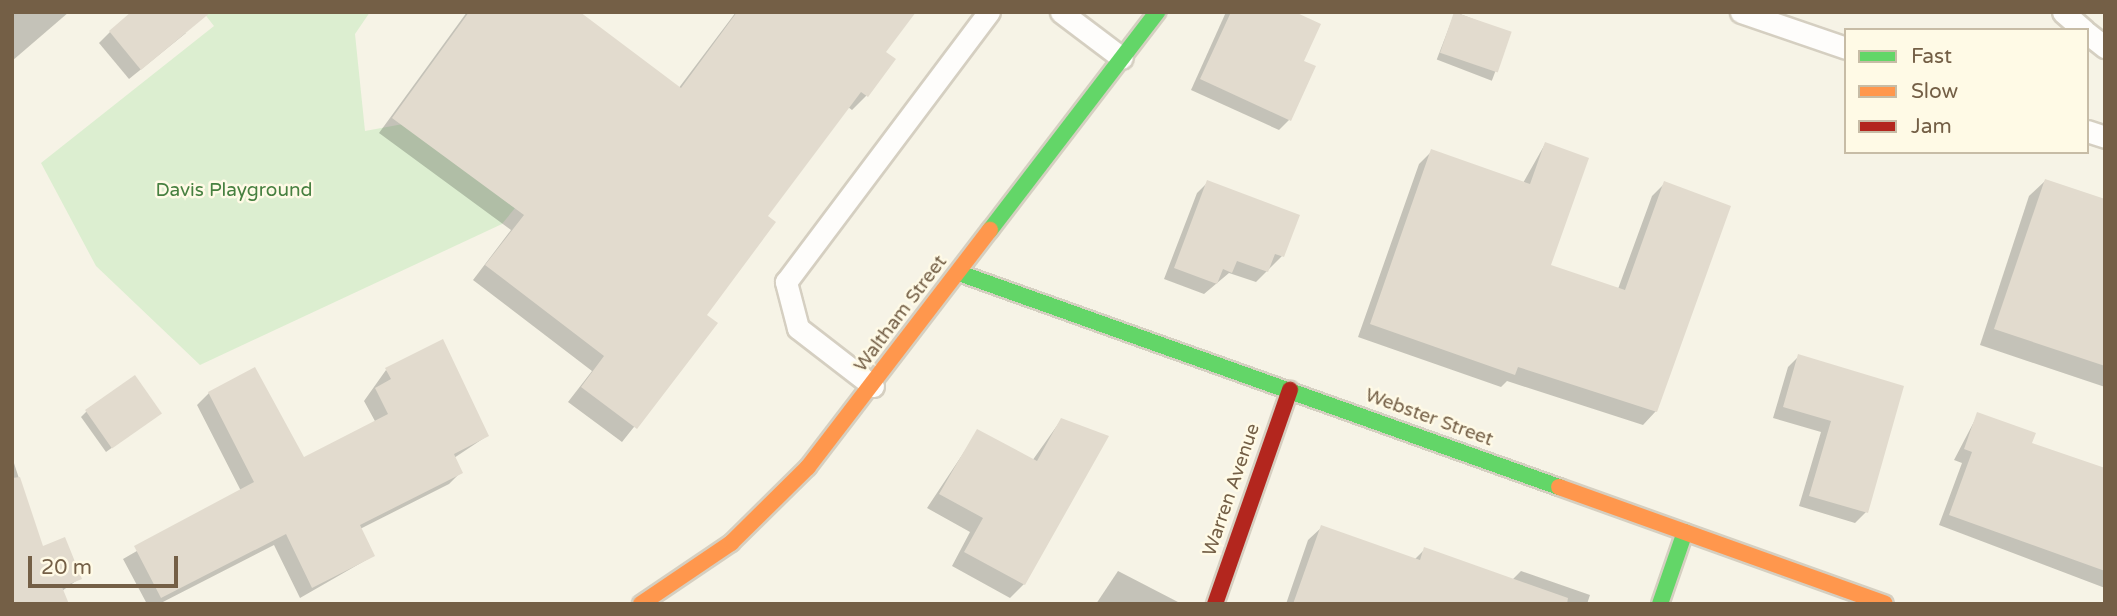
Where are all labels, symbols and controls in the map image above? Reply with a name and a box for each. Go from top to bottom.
legend [1844,28,2089,154]
text: Fast [1911,44,1952,69]
text: Slow [1911,79,1958,104]
text: Jam [1911,114,1952,139]
park label: Davis Playground [155,180,313,202]
street label: Waltham Street [850,251,952,377]
street label: Webster Street [1362,384,1496,452]
street label: Warren Avenue [1199,421,1265,559]
scale bar [32,542,182,586]
text: 20 m [41,555,92,580]

